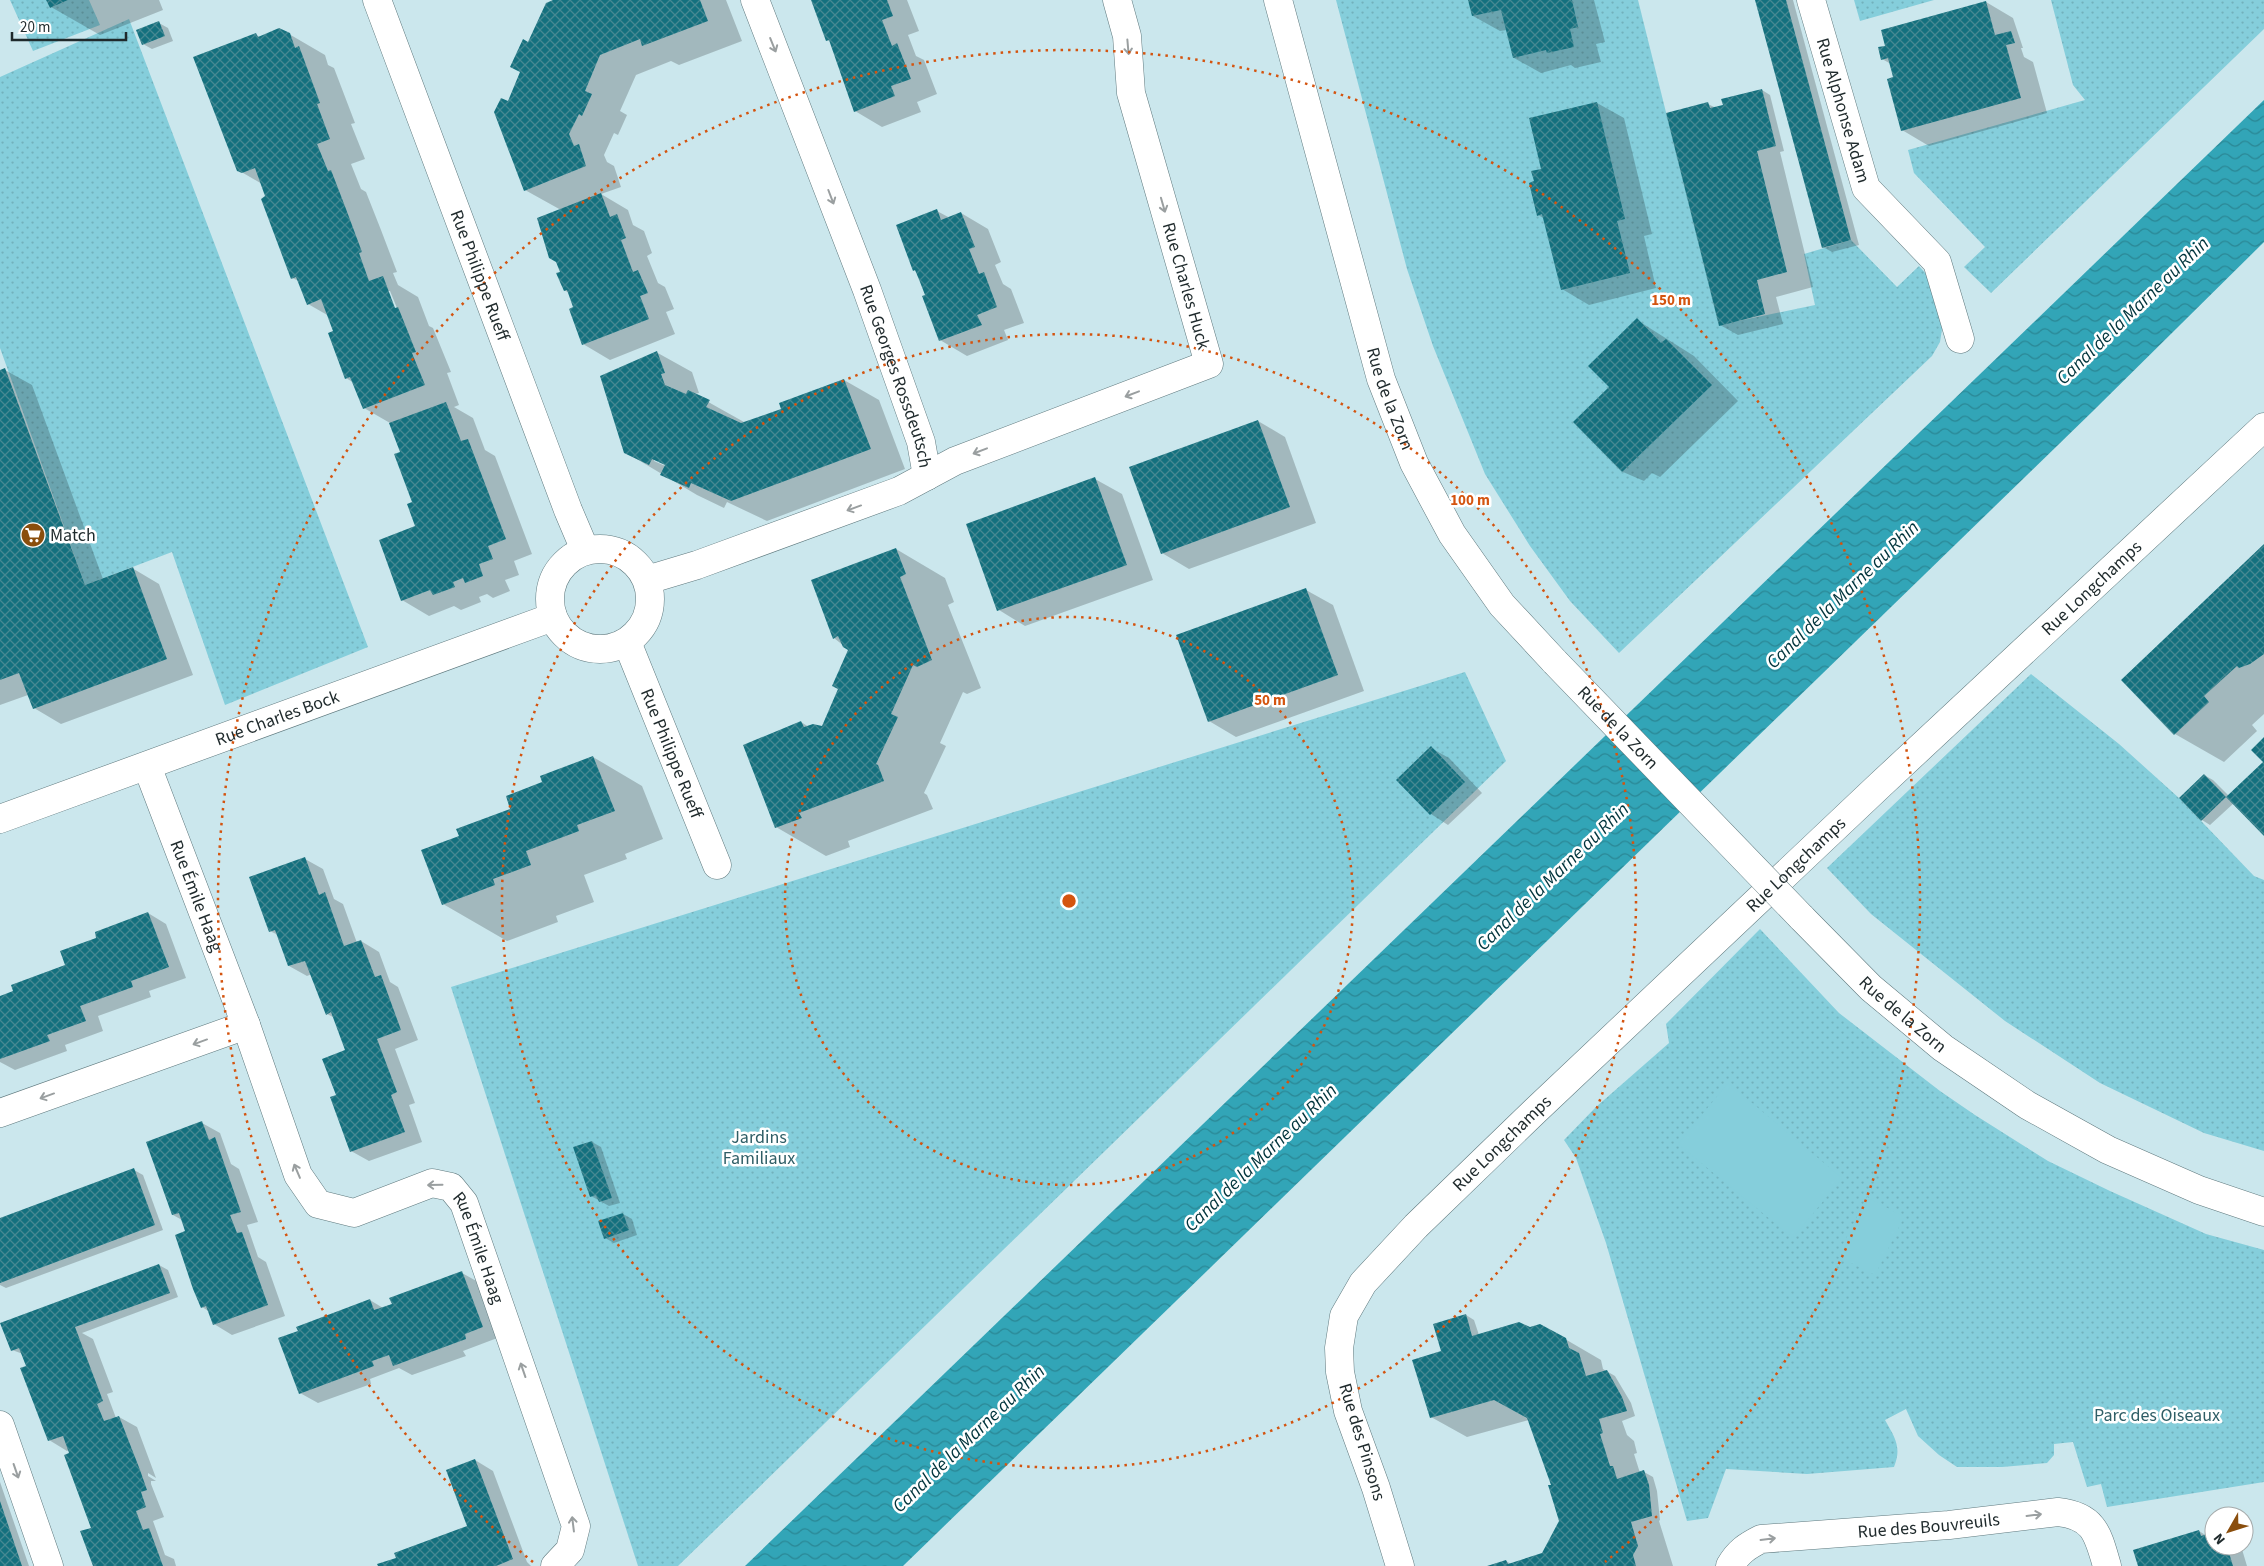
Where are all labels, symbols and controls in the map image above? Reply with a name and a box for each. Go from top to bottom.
scale bar [12,10,126,42]
text: 20 m [20,17,50,38]
street label: Rue Alphonse Adam [1810,35,1876,186]
one-way arrow [769,37,778,52]
one-way arrow [1123,39,1133,55]
one-way arrow [827,189,836,204]
one-way arrow [1159,197,1168,213]
street label: Rue Philippe Rueff [444,206,516,345]
street label: Rue Charles Huck [1156,219,1216,353]
water label: Canal de la Marne au Rhin [2051,231,2215,391]
street label: Rue Georges Rossdeutsch [854,281,938,470]
text: 150 m [1651,290,1691,311]
street label: Rue de la Zorn [1360,344,1420,453]
one-way arrow [1125,389,1140,399]
one-way arrow [973,447,988,457]
text: 100 m [1450,490,1490,511]
one-way arrow [846,504,862,513]
water label: Canal de la Marne au Rhin [1761,515,1925,675]
supermarket icon: Match [20,522,46,548]
place label: Match [50,523,96,548]
street label: Rue Longchamps [2036,535,2147,641]
street label: Rue de la Zorn [1572,680,1665,775]
street label: Rue Charles Bock [212,684,343,752]
street label: Rue Philippe Rueff [635,685,710,822]
text: 50 m [1254,690,1286,711]
water label: Canal de la Marne au Rhin [1471,797,1635,957]
street label: Rue Longchamps [1740,811,1851,918]
street label: Rue Émile Haag [164,836,229,955]
centre of rings [1060,892,1078,910]
street label: Rue de la Zorn [1853,970,1952,1058]
one-way arrow [193,1038,208,1047]
water label: Canal de la Marne au Rhin [1179,1078,1343,1238]
street label: Rue Longchamps [1447,1089,1557,1197]
one-way arrow [40,1092,55,1101]
park label: Jardins Familiaux [723,1125,795,1171]
one-way arrow [292,1164,302,1179]
one-way arrow [427,1181,443,1190]
street label: Rue Émile Haag [447,1186,510,1307]
water label: Canal de la Marne au Rhin [887,1359,1051,1519]
one-way arrow [518,1363,527,1379]
street label: Rue des Pinsons [1332,1380,1392,1504]
park label: Parc des Oiseaux [2094,1403,2220,1428]
one-way arrow [12,1462,21,1478]
north arrow [2204,1506,2254,1556]
street label: Rue des Bouvreuils [1857,1507,2001,1544]
one-way arrow [2026,1510,2042,1520]
one-way arrow [568,1517,578,1533]
text: N [2209,1529,2230,1548]
one-way arrow [1759,1534,1775,1544]

